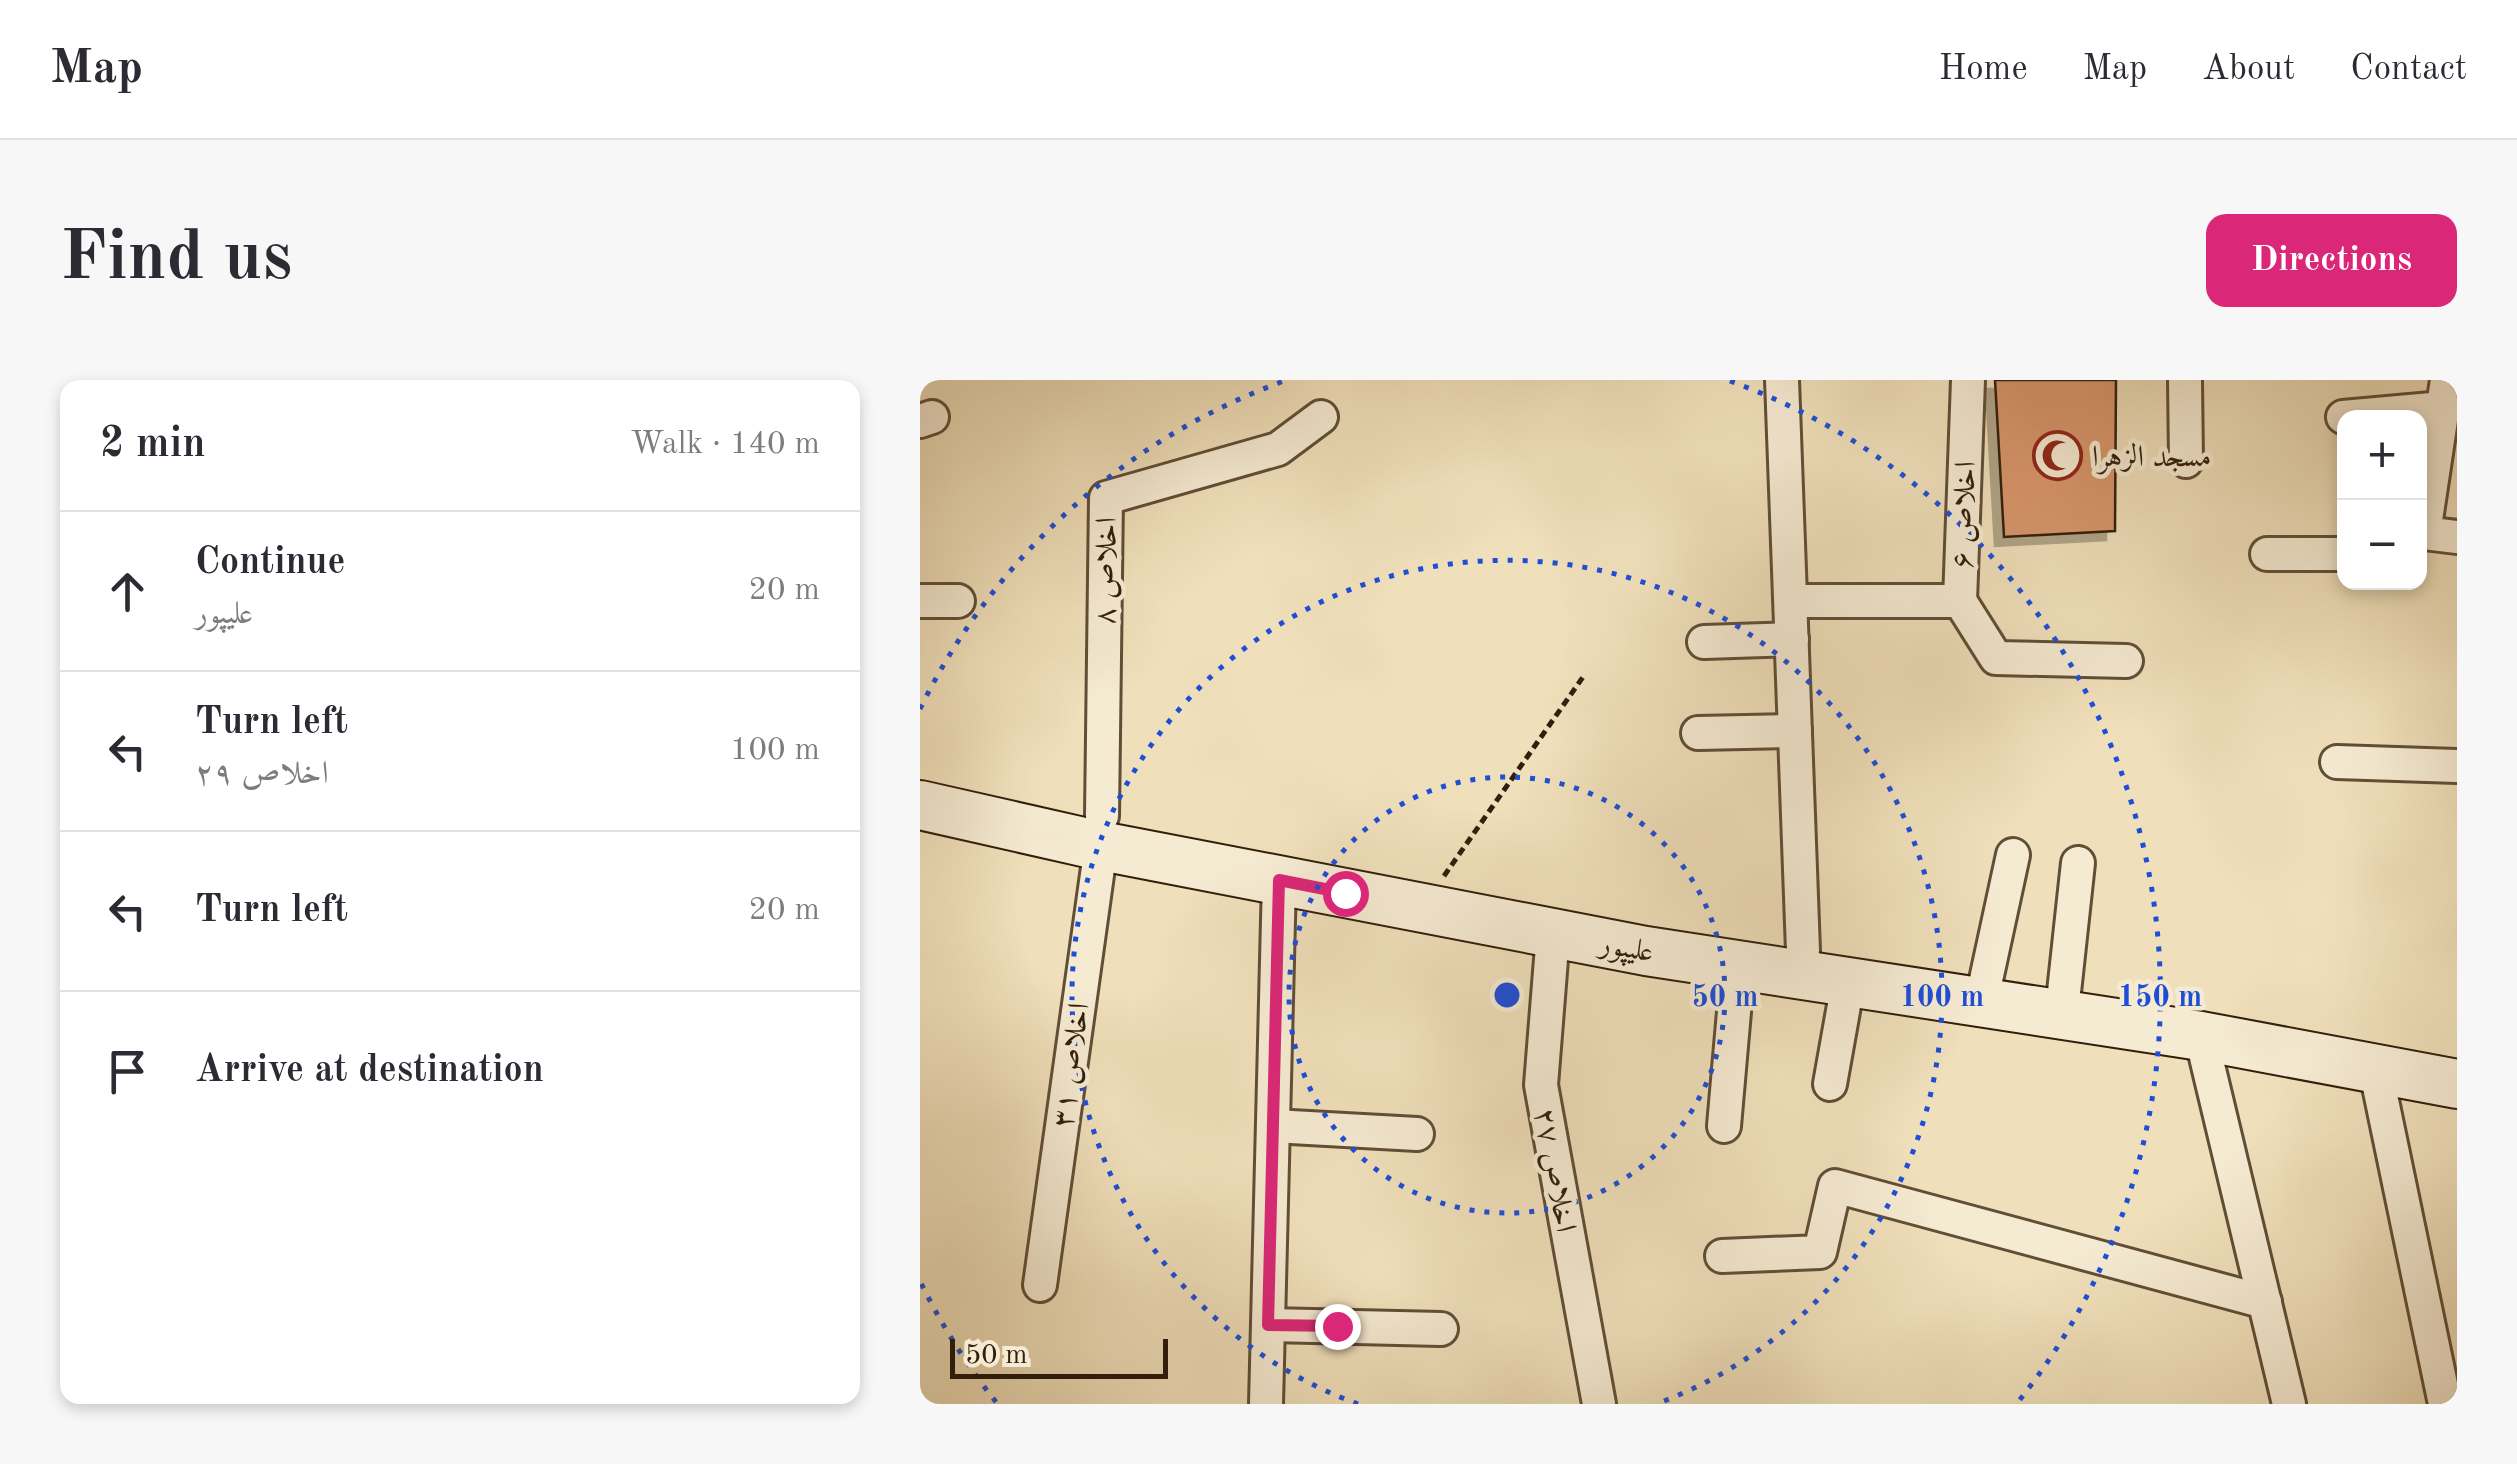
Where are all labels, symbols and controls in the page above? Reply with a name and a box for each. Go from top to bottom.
text: Map [50,45,143,93]
text: Home [1939,52,2028,87]
text: Map [2083,52,2147,87]
text: About [2202,52,2295,87]
text: Contact [2350,52,2467,87]
button: Directions [2206,214,2457,307]
text: Find us [60,225,292,295]
map controls [2337,410,2427,590]
button: + [2337,410,2427,500]
text: 2 min [100,424,206,466]
text: Walk · 140 m [630,429,820,461]
mosque icon: مسجد الزهرا [2031,430,2083,482]
place label: مسجد الزهرا [2092,442,2211,475]
street label: اخلاص ۶ [1948,461,1982,569]
button: − [2337,500,2427,590]
street label: اخلاص ۸ [1091,517,1123,625]
text: Continue [195,544,345,582]
icon: ahead [100,564,155,619]
text: 20 m [749,575,820,607]
text: علیپور [195,599,253,631]
text: Turn left [195,704,348,742]
icon: left [100,724,155,779]
text: 100 m [730,735,820,767]
text: اخلاص ۲۹ [195,759,329,791]
route start [1323,871,1369,917]
icon: left [100,884,155,939]
text: Turn left [195,892,348,930]
text: 20 m [749,895,820,927]
street label: علیپور [1594,929,1656,971]
centre of rings [1489,977,1525,1013]
text: 50 m [1691,983,1759,1013]
text: 100 m [1900,983,1984,1013]
text: 150 m [2118,983,2202,1013]
street label: اخلاص ۳۱ [1048,1001,1096,1129]
icon: arrive [100,1044,155,1099]
text: Arrive at destination [195,1052,544,1090]
street label: اخلاص ۲۷ [1528,1106,1580,1235]
route end [1315,1304,1361,1350]
scale bar [950,1334,1168,1378]
text: 50 m [965,1342,1028,1370]

